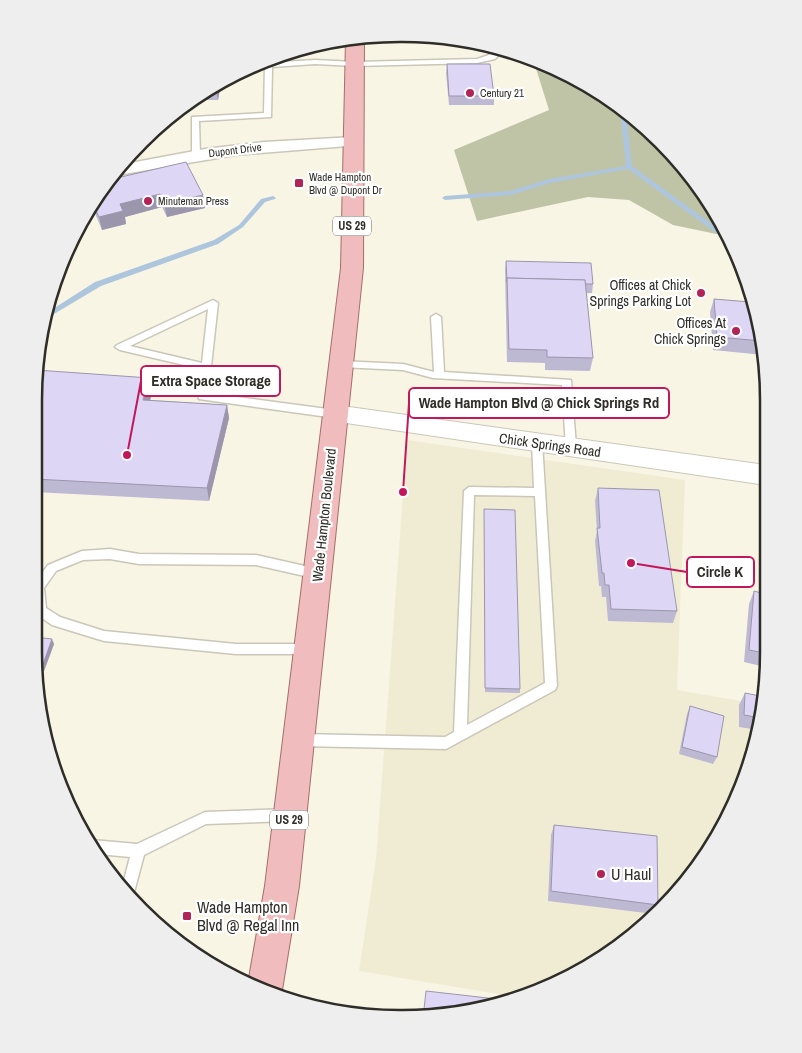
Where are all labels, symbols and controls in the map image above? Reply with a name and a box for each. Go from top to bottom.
place label: Century 21 [480,86,524,100]
marker: Century 21 [464,87,476,99]
street label: Dupont Drive [208,140,262,160]
place label: Wade Hampton Blvd @ Dupont Dr [309,170,382,197]
marker: Wade Hampton Blvd @ Dupont Dr [293,177,305,189]
place label: Minuteman Press [158,194,229,208]
marker: Minuteman Press [142,195,154,207]
road number: US 29 [333,217,371,236]
place label: Offices at Chick Springs Parking Lot [590,276,691,310]
marker: Offices at Chick Springs Parking Lot [695,287,707,299]
place label: Offices At Chick Springs [654,314,726,348]
marker: Offices At Chick Springs [730,325,742,337]
callout: Extra Space Storage [141,366,280,396]
text: Extra Space Storage [151,370,271,391]
callout: Wade Hampton Blvd @ Chick Springs Rd [409,388,669,418]
text: Wade Hampton Blvd @ Chick Springs Rd [419,392,659,413]
street label: Chick Springs Road [498,429,602,461]
street label: Wade Hampton Boulevard [308,447,340,583]
callout: Circle K [687,557,754,587]
text: Circle K [697,561,743,582]
road number: US 29 [270,810,308,830]
place label: U Haul [611,863,651,885]
marker: U Haul [595,868,607,880]
place label: Wade Hampton Blvd @ Regal Inn [197,896,299,936]
marker: Wade Hampton Blvd @ Regal Inn [181,910,193,922]

